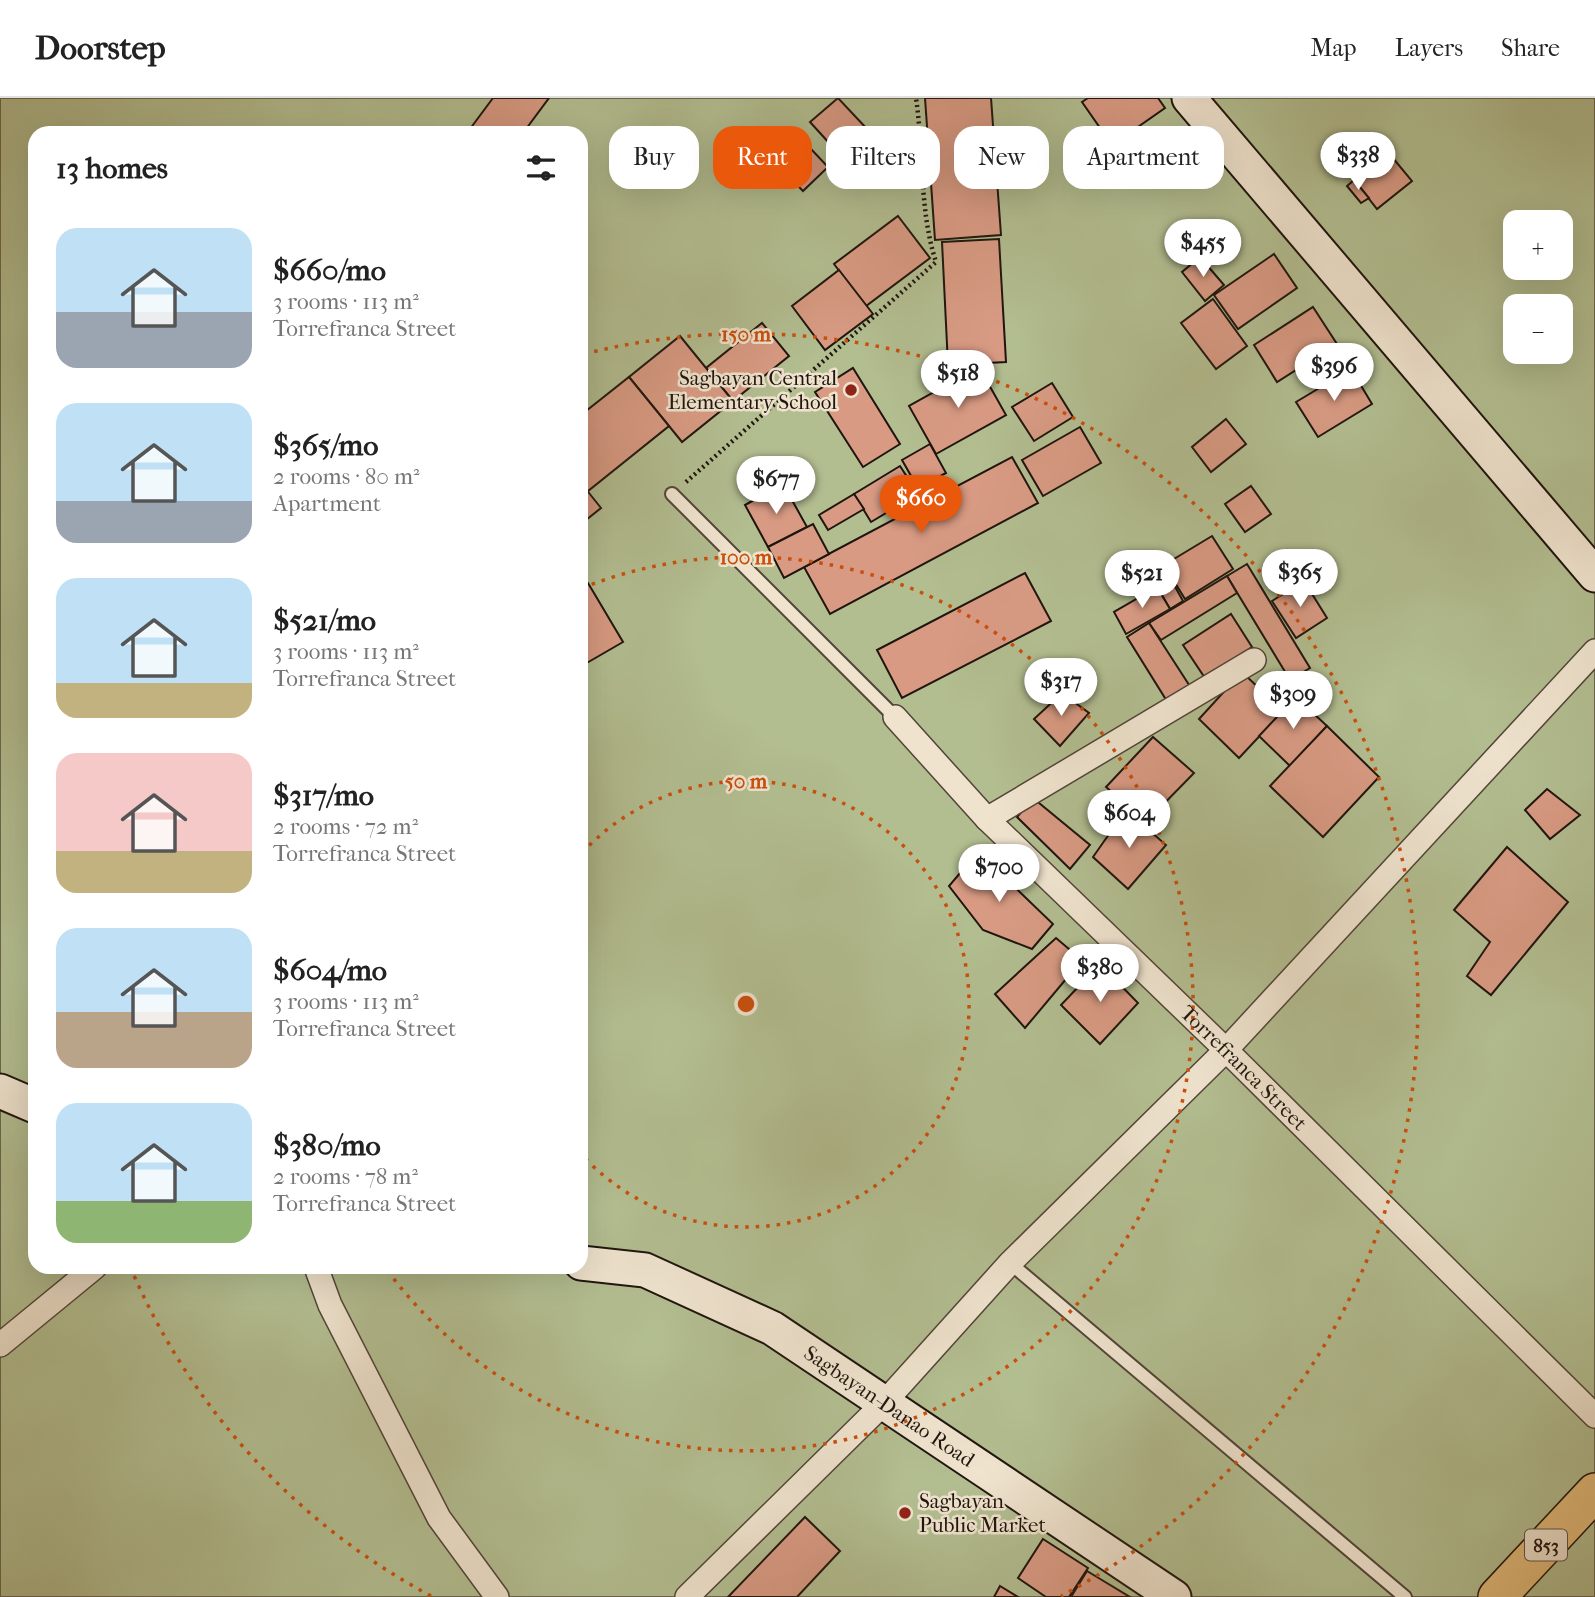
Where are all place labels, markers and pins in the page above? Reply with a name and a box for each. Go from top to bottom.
pin: $338 [1317,132,1399,192]
pin: $455 [1162,220,1244,279]
pin: $396 [1293,344,1375,403]
pin: $518 [917,350,999,410]
place label: Sagbayan Central Elementary School [668,366,837,414]
marker: Sagbayan Central Elementary School [843,382,859,398]
pin: $677 [735,456,817,516]
pin: $660 [880,476,962,535]
pin: $521 [1101,550,1183,610]
pin: $365 [1259,550,1341,609]
pin: $317 [1020,658,1102,718]
pin: $309 [1252,672,1334,731]
pin: $604 [1088,790,1170,850]
pin: $700 [958,844,1040,904]
pin: $380 [1059,944,1141,1004]
centre of rings [734,992,758,1016]
place label: Sagbayan Public Market [919,1489,1046,1537]
marker: Sagbayan Public Market [897,1505,913,1521]

